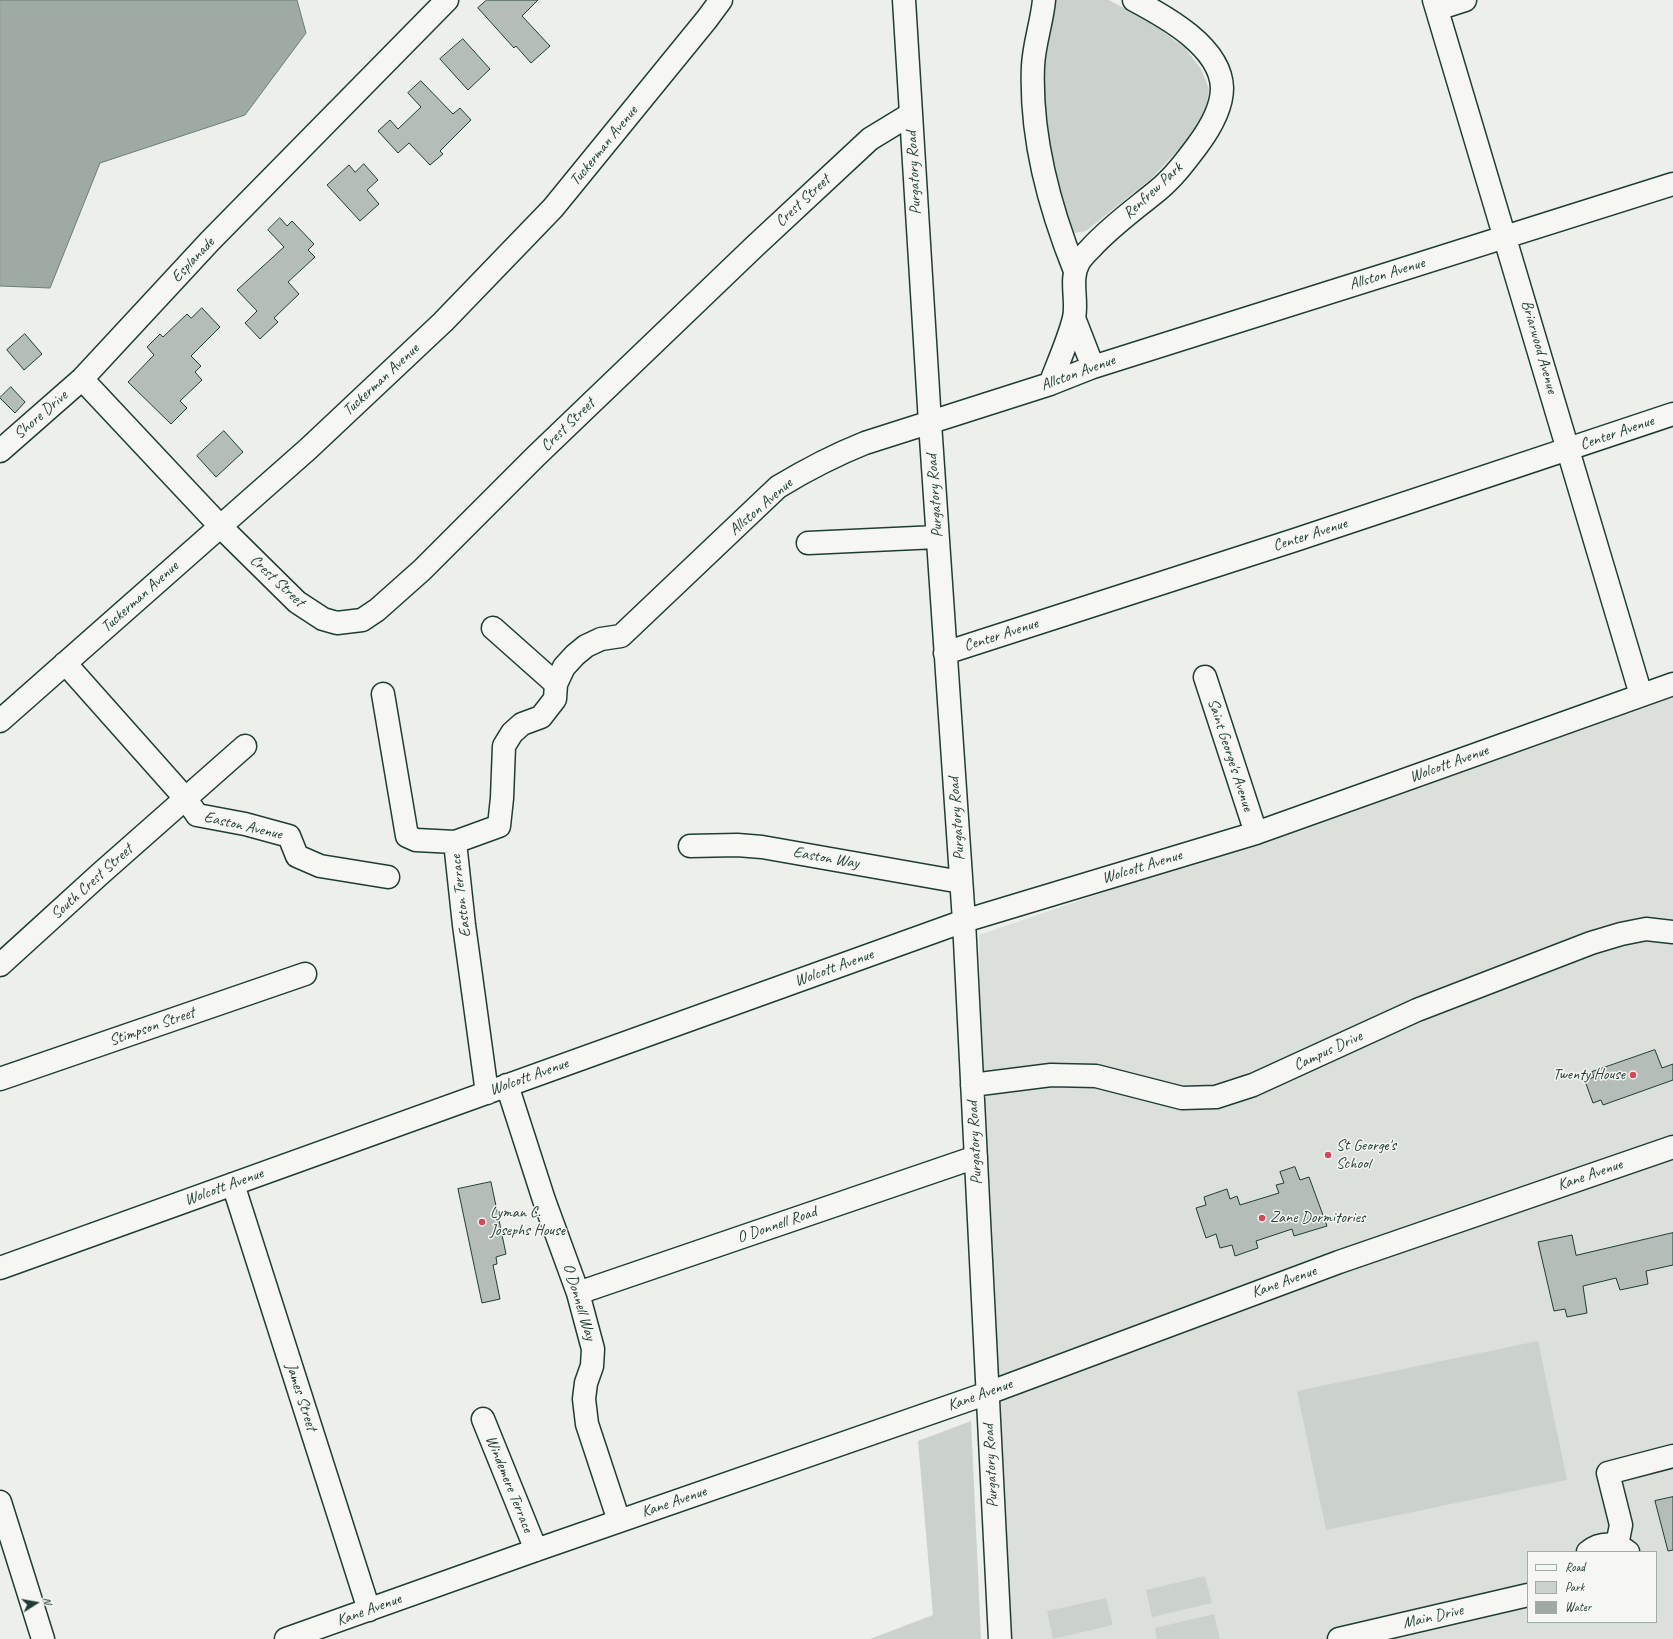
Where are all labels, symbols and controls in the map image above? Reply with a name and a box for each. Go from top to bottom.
street label: Tuckerman Avenue [566,102,642,190]
street label: Purgatory Road [902,131,926,215]
street label: Renfrew Park [1119,159,1187,223]
street label: Crest Street [772,171,834,231]
street label: Esplanade [167,233,219,287]
street label: Allston Avenue [1347,253,1427,295]
street label: Briarwood Avenue [1517,298,1561,396]
street label: Tuckerman Avenue [339,340,423,420]
street label: Allston Avenue [1038,351,1118,395]
street label: Shore Drive [10,387,72,443]
street label: Crest Street [537,394,599,456]
street label: Center Avenue [1578,411,1656,455]
street label: Purgatory Road [923,454,947,538]
street label: Allston Avenue [725,474,797,540]
street label: Center Avenue [1270,514,1350,556]
street label: Crest Street [246,551,308,611]
street label: Tuckerman Avenue [97,557,183,637]
street label: Center Avenue [961,614,1041,656]
street label: Saint George's Avenue [1203,696,1257,814]
street label: Wolcott Avenue [1407,741,1491,787]
street label: Purgatory Road [945,777,969,861]
street label: Easton Avenue [202,808,284,844]
street label: South Crest Street [47,840,137,924]
street label: Easton Way [792,843,860,873]
street label: Wolcott Avenue [1100,846,1184,888]
street label: Easton Terrace [446,854,476,938]
street label: Wolcott Avenue [792,945,876,991]
street label: Stimpson Street [107,1003,197,1051]
street label: Campus Drive [1291,1027,1365,1075]
street label: Wolcott Avenue [487,1054,571,1100]
place label: Twenty House [1553,1065,1625,1085]
marker: Twenty House [1628,1070,1638,1080]
street label: Purgatory Road [963,1101,987,1185]
place label: St George's School [1336,1136,1396,1174]
marker: St George's School [1323,1150,1333,1160]
street label: Kane Avenue [1555,1155,1625,1195]
street label: Wolcott Avenue [182,1164,266,1210]
street label: O Donnell Road [735,1202,819,1248]
place label: Lyman C. Josephs House [490,1203,565,1241]
place label: Zane Dormitories [1270,1208,1365,1228]
marker: Zane Dormitories [1257,1213,1267,1223]
marker: Lyman C. Josephs House [477,1217,487,1227]
street label: O Donnell Way [558,1261,600,1343]
street label: Kane Avenue [1249,1261,1319,1303]
street label: James Street [281,1361,321,1433]
street label: Kane Avenue [945,1374,1015,1416]
street label: Purgatory Road [979,1424,1003,1508]
street label: Windemere Terrace [481,1433,537,1535]
street label: Kane Avenue [639,1482,709,1522]
legend [1527,1551,1657,1623]
text: Road [1565,1559,1585,1575]
text: Park [1565,1579,1584,1595]
north arrow [16,1583,56,1623]
street label: Kane Avenue [334,1589,404,1631]
text: N [40,1596,55,1605]
text: Water [1565,1599,1591,1615]
street label: Main Drive [1401,1601,1465,1633]

